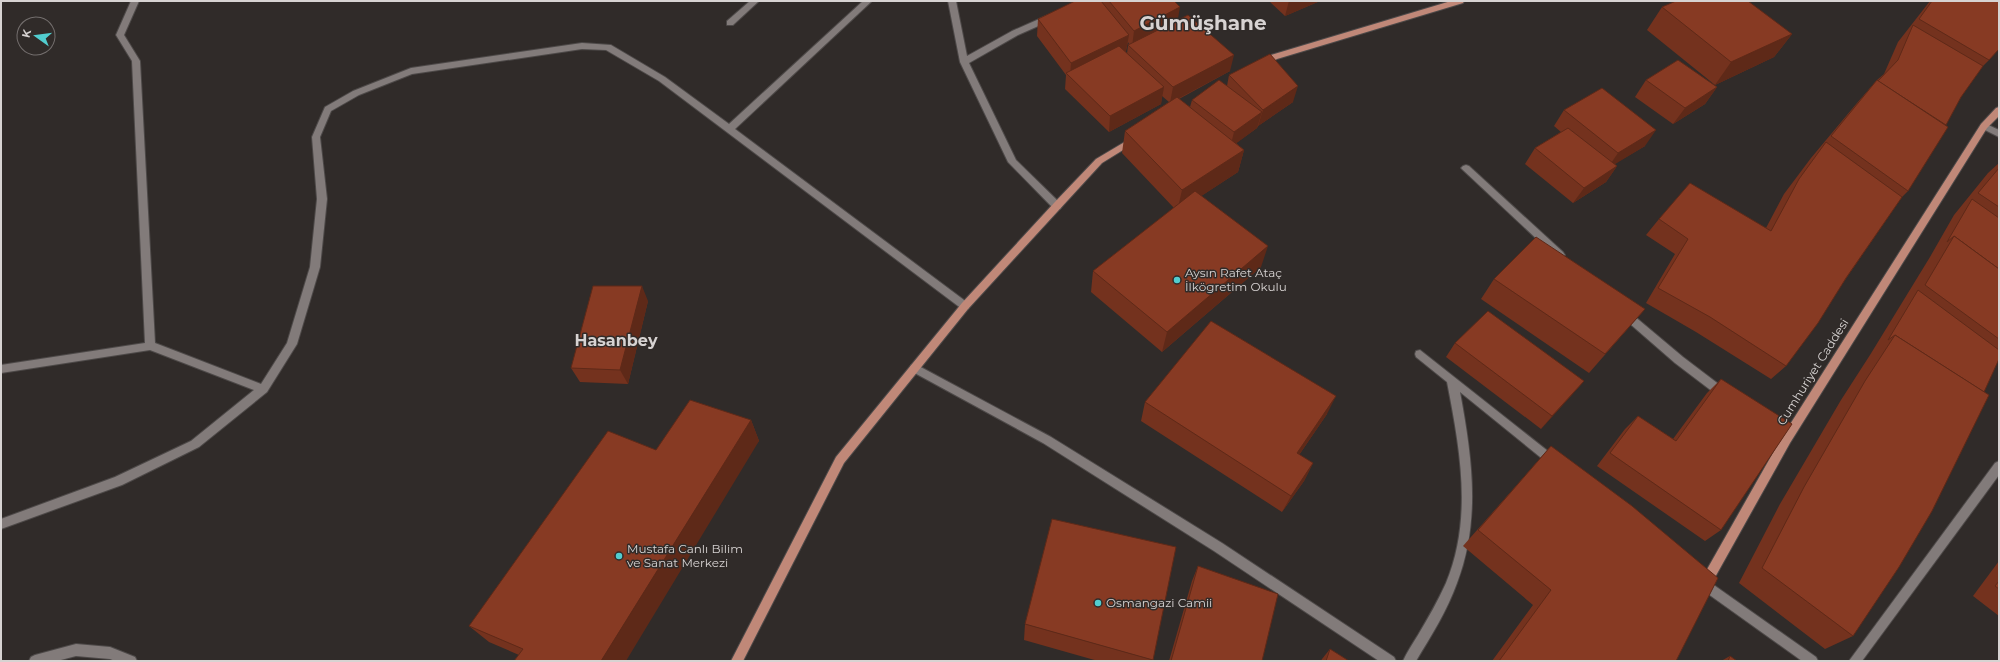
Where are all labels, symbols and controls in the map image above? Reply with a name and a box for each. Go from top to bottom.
district label: Gümüşhane [1139,11,1267,35]
north arrow [16,16,56,56]
text: K [19,27,34,39]
place label: Aysın Rafet Ataç İlkögretim Okulu [1185,265,1287,294]
marker: Aysın Rafet Ataç İlkögretim Okulu [1172,275,1182,285]
street label: Cumhuriyet Caddesi [1774,316,1851,428]
district label: Hasanbey [575,331,658,350]
place label: Mustafa Canlı Bilim ve Sanat Merkezi [627,541,743,570]
marker: Mustafa Canlı Bilim ve Sanat Merkezi [614,551,624,561]
place label: Osmangazi Camii [1106,595,1212,610]
marker: Osmangazi Camii [1093,598,1103,608]

